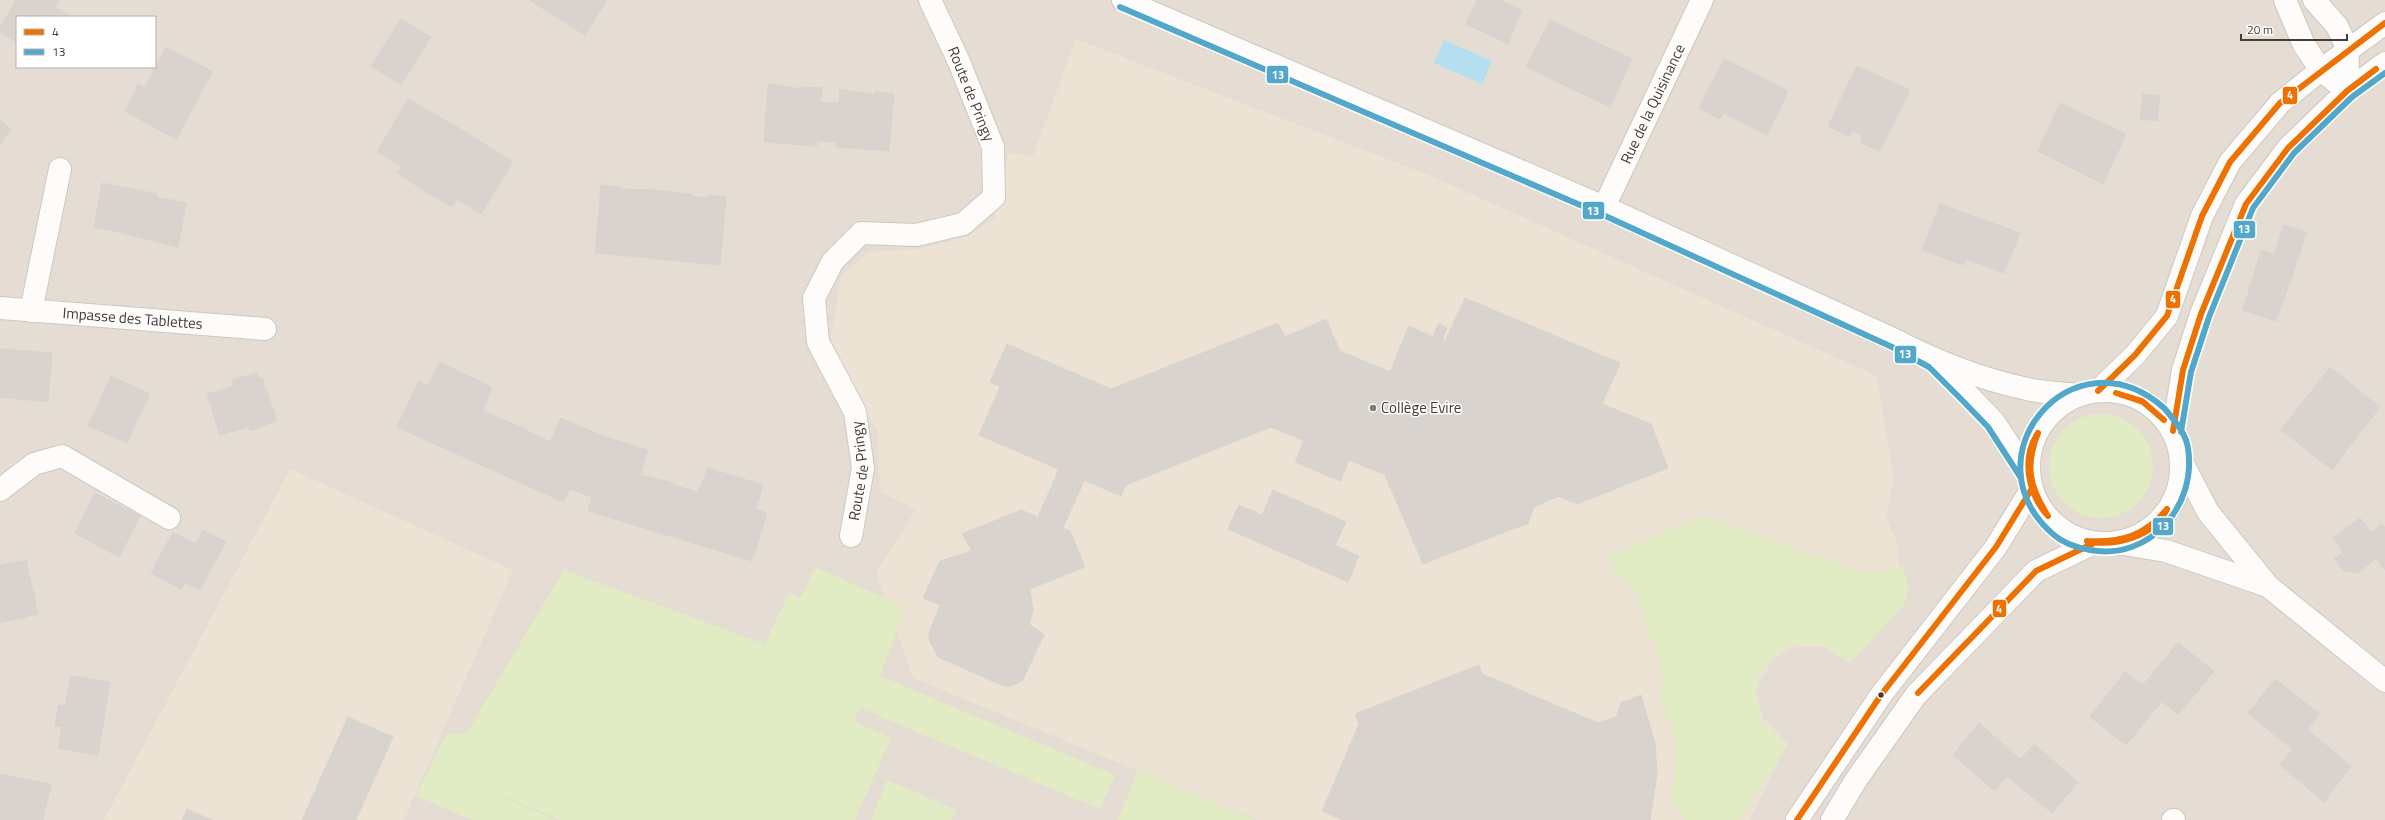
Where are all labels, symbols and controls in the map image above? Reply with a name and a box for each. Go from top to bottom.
legend [16,16,156,68]
scale bar [2241,16,2347,42]
text: 20 m [2247,20,2273,39]
text: 4 [52,22,59,41]
street label: Rue de la Quisinance [1614,40,1691,168]
text: 13 [52,42,65,61]
street label: Route de Pringy [942,43,1001,145]
line badge: 13 [1266,65,1289,84]
text: 13 [1272,67,1284,83]
line badge: 4 [2282,86,2298,105]
text: 4 [2287,87,2293,103]
line badge: 13 [1582,201,1605,220]
text: 13 [1587,203,1599,219]
line badge: 13 [2233,220,2256,239]
text: 13 [2238,221,2250,237]
line badge: 4 [2165,290,2181,309]
text: 4 [2170,291,2176,307]
street label: Impasse des Tablettes [62,301,204,335]
line badge: 13 [1894,345,1917,364]
text: 13 [1899,346,1911,362]
place label: Collège Evire [1381,396,1461,419]
marker: Collège Evire [1368,403,1378,413]
street label: Route de Pringy [842,420,874,522]
line badge: 13 [2152,517,2174,536]
text: 13 [2157,518,2169,534]
line badge: 4 [1992,599,2007,618]
text: 4 [1996,601,2002,617]
unlabelled marker [1876,690,1886,700]

